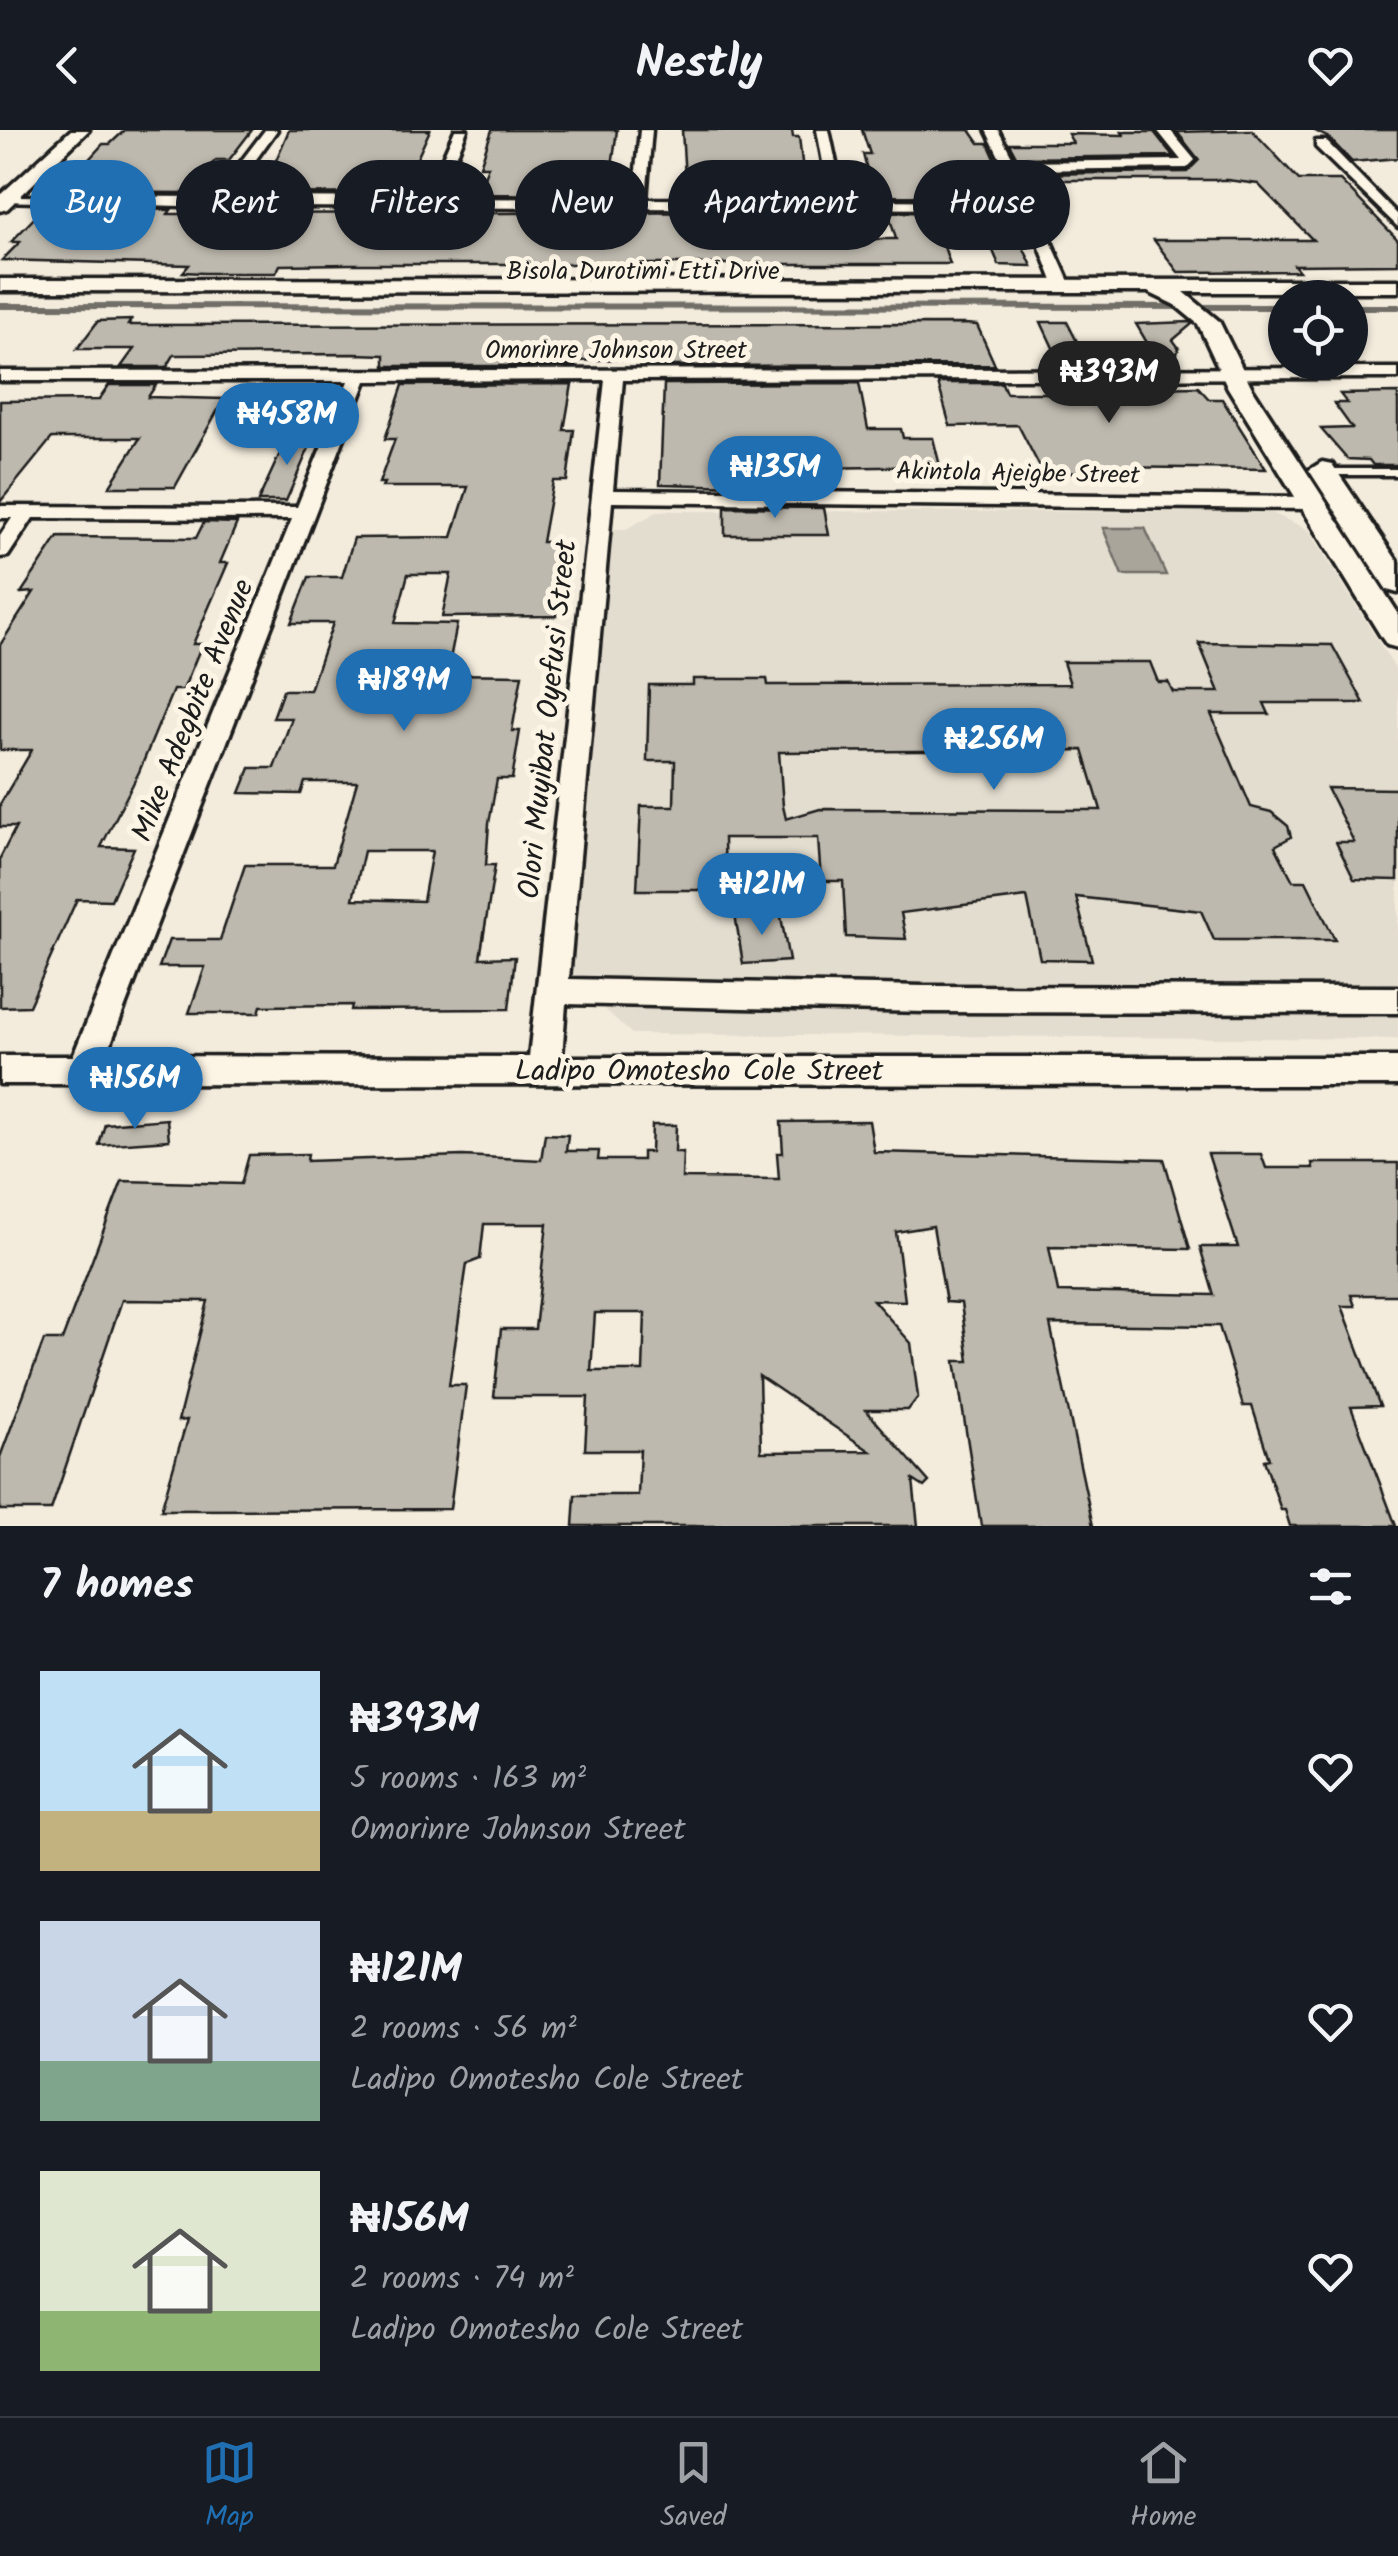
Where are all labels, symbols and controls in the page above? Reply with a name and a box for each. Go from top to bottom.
text: Nestly [635,29,763,101]
icon: back [40,38,95,93]
icon: heart [1303,38,1358,93]
chip: Buy [30,160,156,250]
chip: Rent [176,160,314,250]
chip: Filters [334,160,495,250]
chip: New [515,160,648,250]
chip: Apartment [668,160,893,250]
chip: House [913,160,1070,250]
street label: Bisola Durotimi Etti Drive [506,252,780,292]
map controls [1268,280,1368,380]
button: locate [1268,280,1368,380]
street label: Omorinre Johnson Street [485,331,747,371]
pin: ₦393M [1039,341,1179,426]
text: ₦393M [1060,348,1158,399]
pin: ₦458M [217,383,357,468]
text: ₦458M [237,390,337,441]
pin: ₦135M [705,436,845,521]
text: ₦135M [730,443,820,494]
street label: Akintola Ajeigbe Street [896,452,1140,496]
street label: Olori Muyibat Oyefusi Street [506,537,592,901]
street label: Mike Adegbite Avenue [119,572,269,849]
pin: ₦189M [334,649,474,734]
text: ₦189M [358,656,450,707]
pin: ₦256M [924,708,1064,793]
text: ₦256M [944,715,1044,766]
pin: ₦121M [692,853,832,938]
text: ₦121M [719,860,805,911]
pin: ₦156M [65,1047,205,1132]
street label: Ladipo Omotesho Cole Street [515,1048,884,1096]
text: ₦156M [90,1054,180,1105]
text: 7 homes [40,1553,193,1620]
icon: filters [1303,1559,1358,1614]
text: ₦393M [350,1687,479,1754]
icon: home [120,1711,240,1831]
icon: heart [1303,1744,1358,1799]
text: 5 rooms · 163 m² [350,1754,586,1805]
text: Omorinre Johnson Street [350,1805,686,1856]
text: ₦121M [350,1937,462,2004]
icon: home [120,1961,240,2081]
icon: heart [1303,1994,1358,2049]
text: 2 rooms · 56 m² [350,2004,577,2055]
text: Ladipo Omotesho Cole Street [350,2055,743,2106]
text: ₦156M [350,2187,469,2254]
icon: home [120,2211,240,2331]
icon: heart [1303,2244,1358,2299]
text: 2 rooms · 74 m² [350,2254,574,2305]
text: Ladipo Omotesho Cole Street [350,2305,743,2356]
tab: Map [202,2435,257,2540]
tab: Saved [660,2435,727,2540]
tab: Home [1130,2435,1196,2540]

